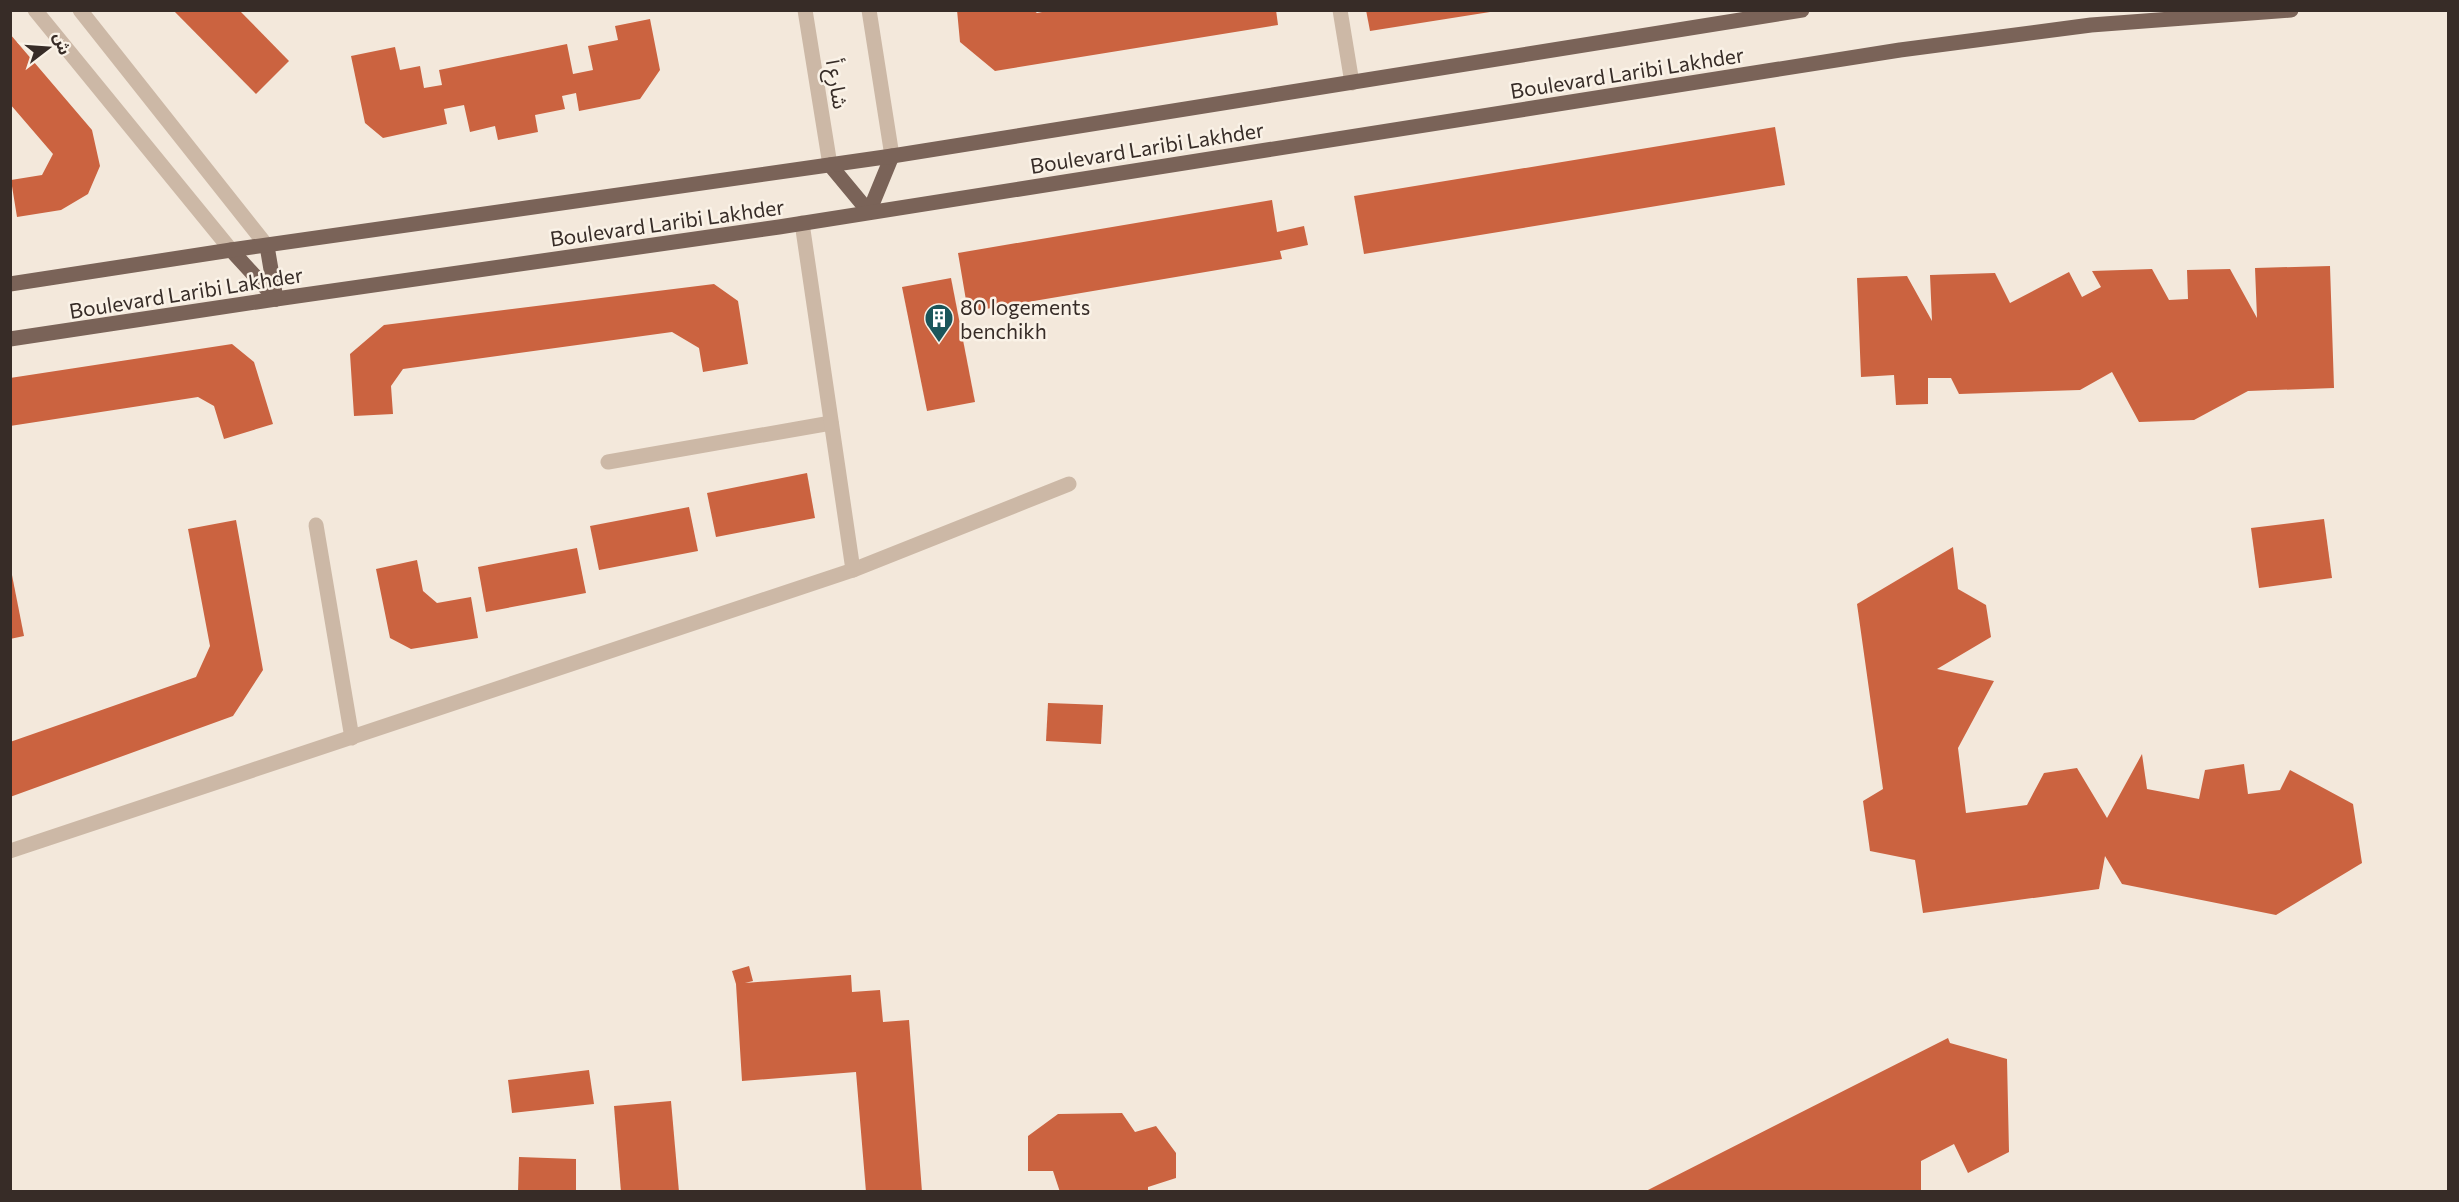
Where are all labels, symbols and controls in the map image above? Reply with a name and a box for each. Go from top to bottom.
north arrow [18,18,78,78]
text: ش [50,30,75,57]
street label: Boulevard Laribi Lakhder [1508,41,1746,103]
street label: شارع أ [818,57,854,111]
street label: Boulevard Laribi Lakhder [1028,116,1266,178]
street label: Boulevard Laribi Lakhder [548,193,786,251]
street label: Boulevard Laribi Lakhder [67,261,305,323]
place label: 80 logements benchikh [960,294,1090,343]
building icon: 80 logements benchikh [923,302,955,344]

